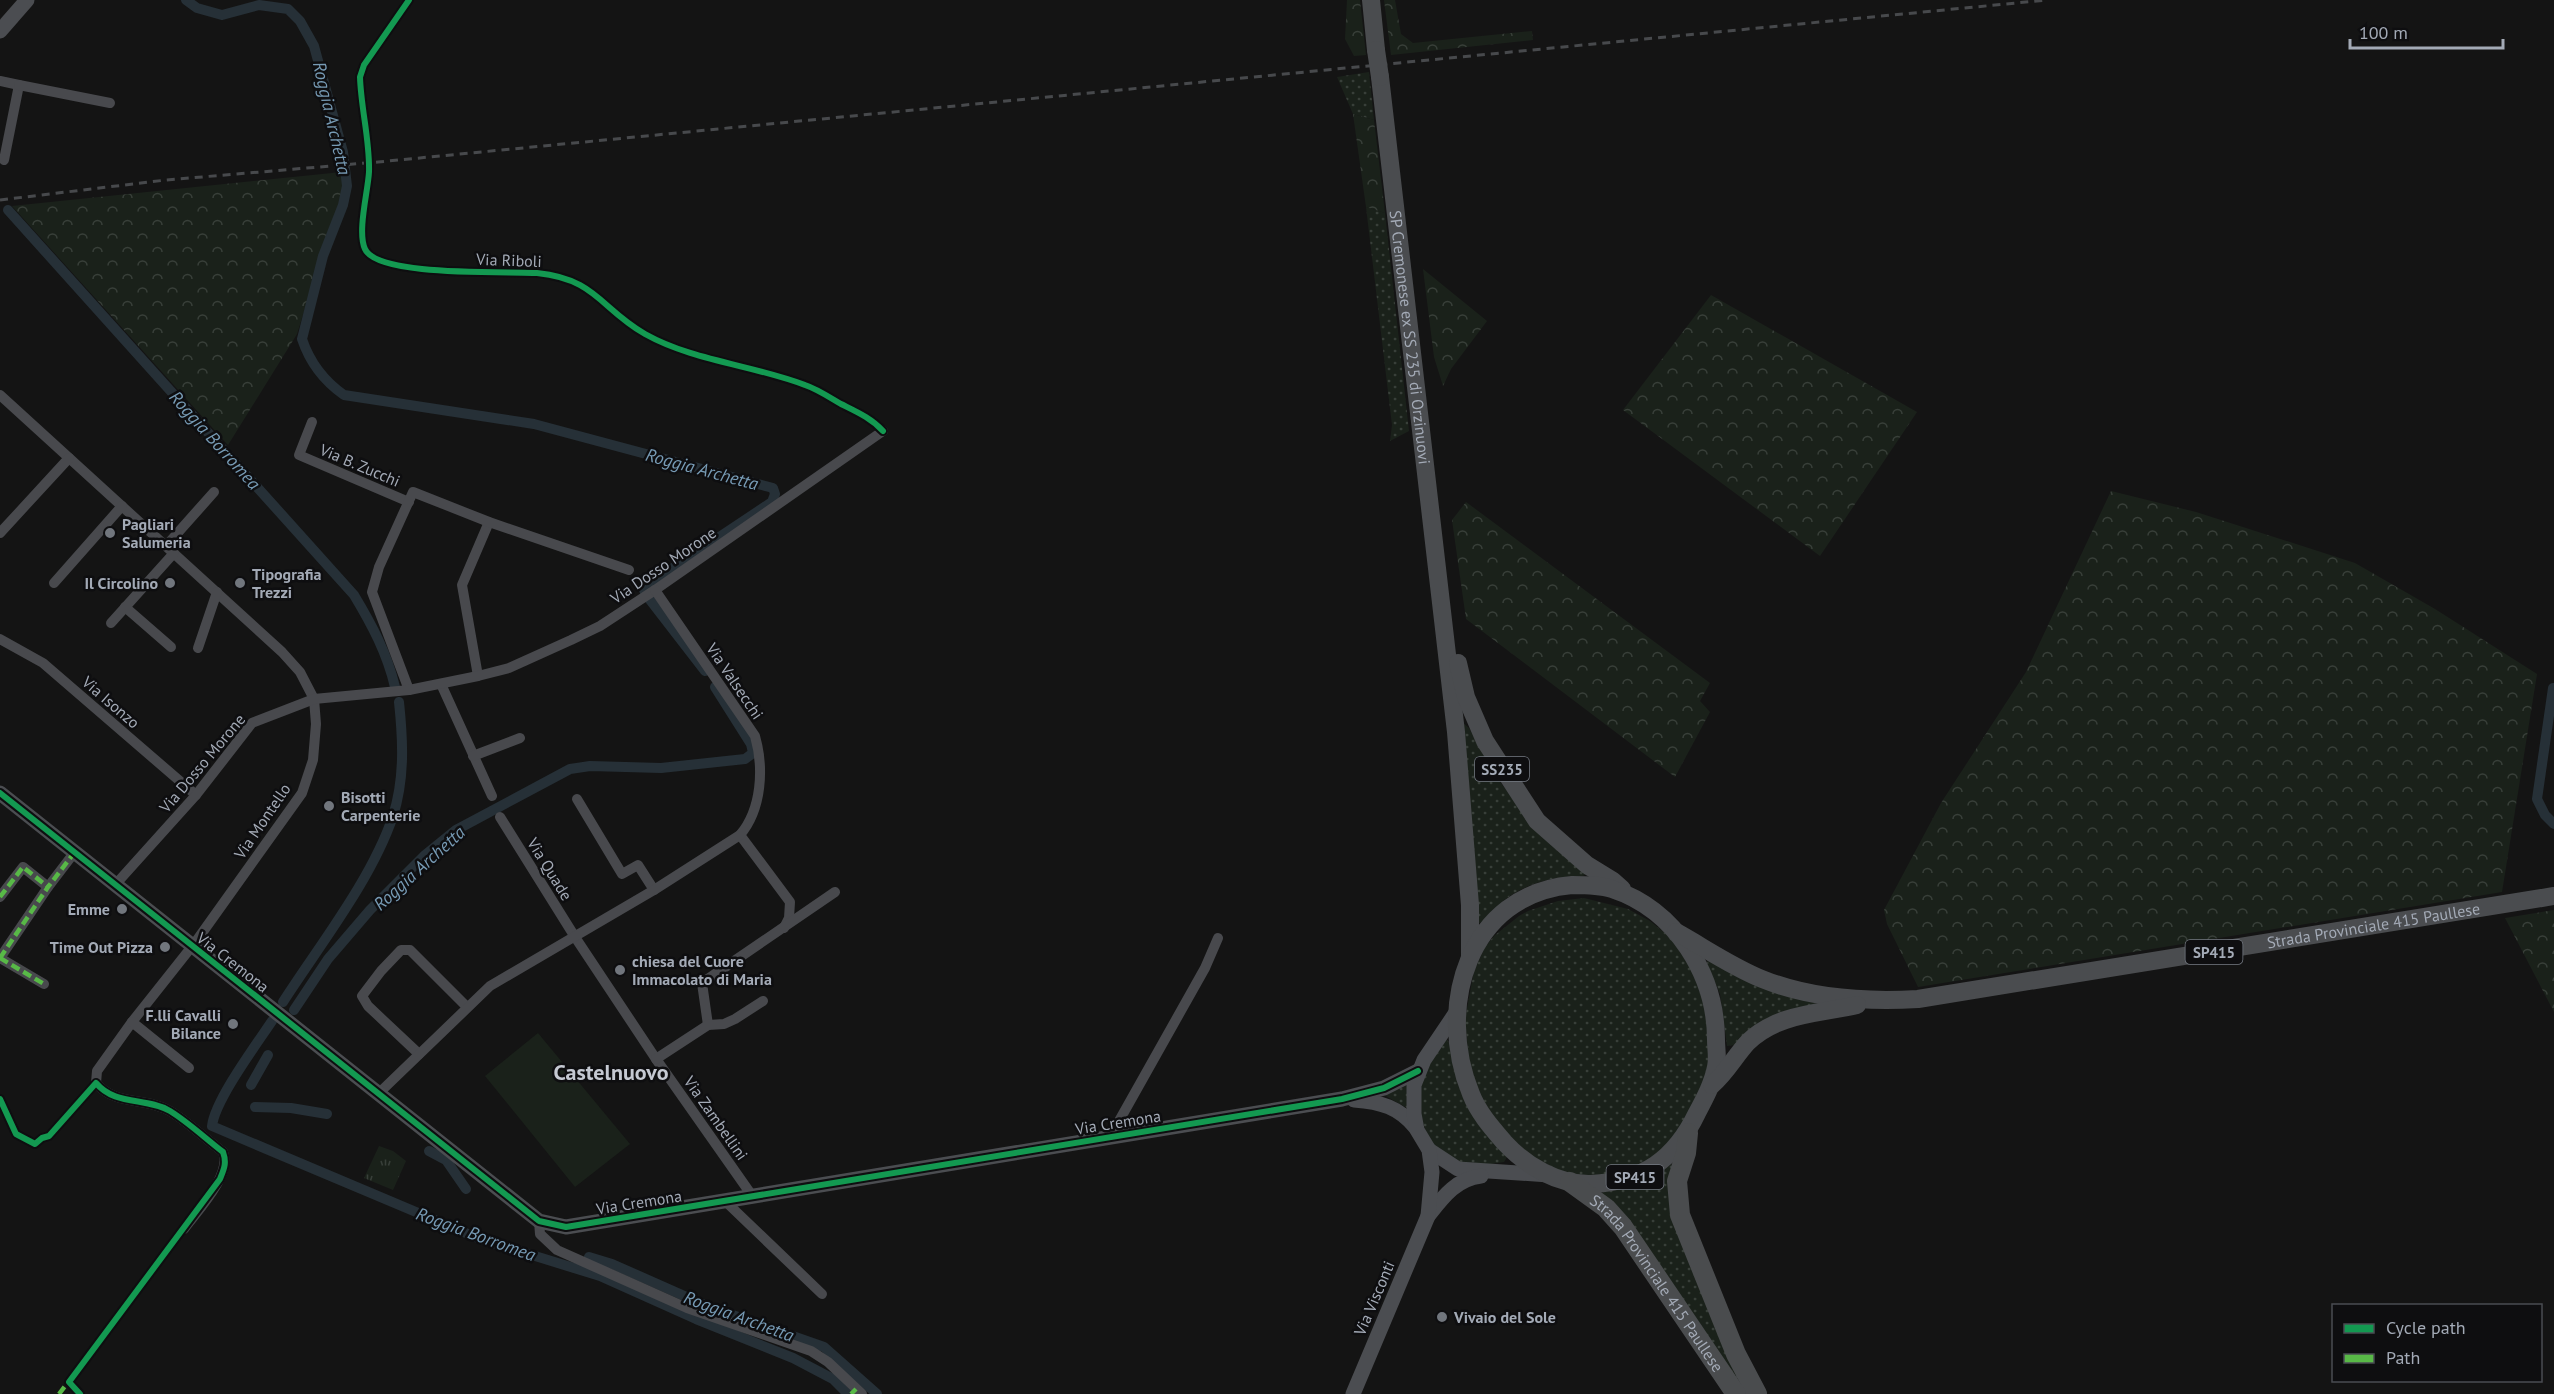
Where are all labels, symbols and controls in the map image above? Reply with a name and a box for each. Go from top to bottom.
scale bar [2350,12,2503,50]
text: 100 m [2359,21,2408,44]
water label: Roggia Archetta [308,59,356,177]
street label: SP Cremonese ex SS 235 di Orzinuovi [1386,209,1435,465]
street label: Via Riboli [475,249,542,271]
water label: Roggia Borromea [165,386,266,494]
street label: Via B. Zucchi [316,439,403,491]
water label: Roggia Archetta [643,443,761,495]
place label: Pagliari Salumeria [122,514,191,552]
street label: Via Dosso Morone [606,522,720,608]
marker: Pagliari Salumeria [103,526,117,540]
place label: Tipografia Trezzi [252,564,322,602]
place label: Il Circolino [84,573,158,593]
marker: Il Circolino [163,576,177,590]
marker: Tipografia Trezzi [233,576,247,590]
street label: Via Valsecchi [702,638,768,723]
street label: Via Isonzo [77,671,144,732]
street label: Via Dosso Morone [154,709,249,817]
road number: SS235 [1475,757,1529,781]
street label: Via Montello [229,779,295,863]
place label: Bisotti Carpenterie [341,787,421,825]
marker: Bisotti Carpenterie [322,799,336,813]
water label: Roggia Archetta [368,821,470,915]
street label: Via Quade [522,833,577,904]
street label: Strada Provinciale 415 Paullese [2265,898,2481,952]
place label: Emme [68,899,110,919]
marker: Emme [115,902,129,916]
street label: Via Cremona [192,927,273,996]
place label: Time Out Pizza [50,937,153,957]
marker: Time Out Pizza [158,940,172,954]
road number: SP415 [2186,940,2242,964]
place label: chiesa del Cuore Immacolato di Maria [632,951,772,989]
marker: chiesa del Cuore Immacolato di Maria [613,963,627,977]
place label: F.lli Cavalli Bilance [145,1005,221,1043]
marker: F.lli Cavalli Bilance [226,1017,240,1031]
district label: Castelnuovo [554,1058,669,1086]
street label: Via Zambellini [679,1071,752,1164]
street label: Via Cremona [1073,1105,1162,1139]
road number: SP415 [1606,1165,1664,1189]
street label: Via Cremona [594,1185,683,1219]
street label: Strada Provinciale 415 Paullese [1586,1190,1728,1376]
water label: Roggia Borromea [413,1202,539,1266]
street label: Via Visconti [1349,1258,1399,1339]
water label: Roggia Archetta [681,1285,797,1347]
legend [2332,1304,2542,1382]
place label: Vivaio del Sole [1453,1307,1556,1327]
marker: Vivaio del Sole [1435,1310,1449,1324]
text: Cycle path [2386,1316,2466,1339]
text: Path [2386,1346,2420,1369]

